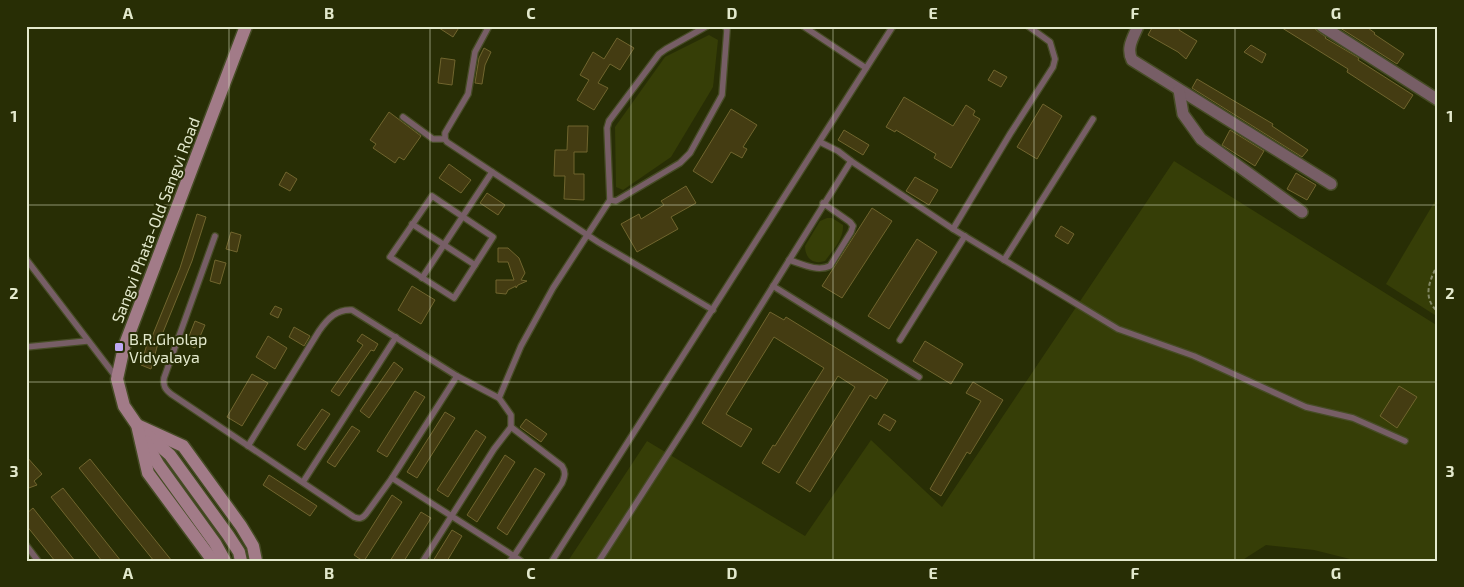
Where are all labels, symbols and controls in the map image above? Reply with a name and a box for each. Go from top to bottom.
text: A [123,3,134,22]
text: B [324,3,334,22]
text: C [526,3,536,22]
text: D [727,3,738,22]
text: E [928,3,938,22]
text: F [1131,3,1140,22]
text: G [1331,3,1341,22]
text: 1 [11,106,17,125]
text: 1 [1447,106,1453,125]
street label: Sangvi Phata-Old Sangvi Road [107,115,203,325]
text: 2 [9,283,19,302]
text: 2 [1445,283,1455,302]
place label: B.R.Gholap Vidyalaya [129,329,207,366]
marker: B.R.Gholap Vidyalaya [113,341,125,353]
text: 3 [9,461,19,480]
text: 3 [1445,461,1455,480]
text: A [123,563,134,582]
text: B [324,563,334,582]
text: C [526,563,536,582]
text: D [727,563,738,582]
text: E [928,563,938,582]
text: F [1131,563,1140,582]
text: G [1331,563,1341,582]

